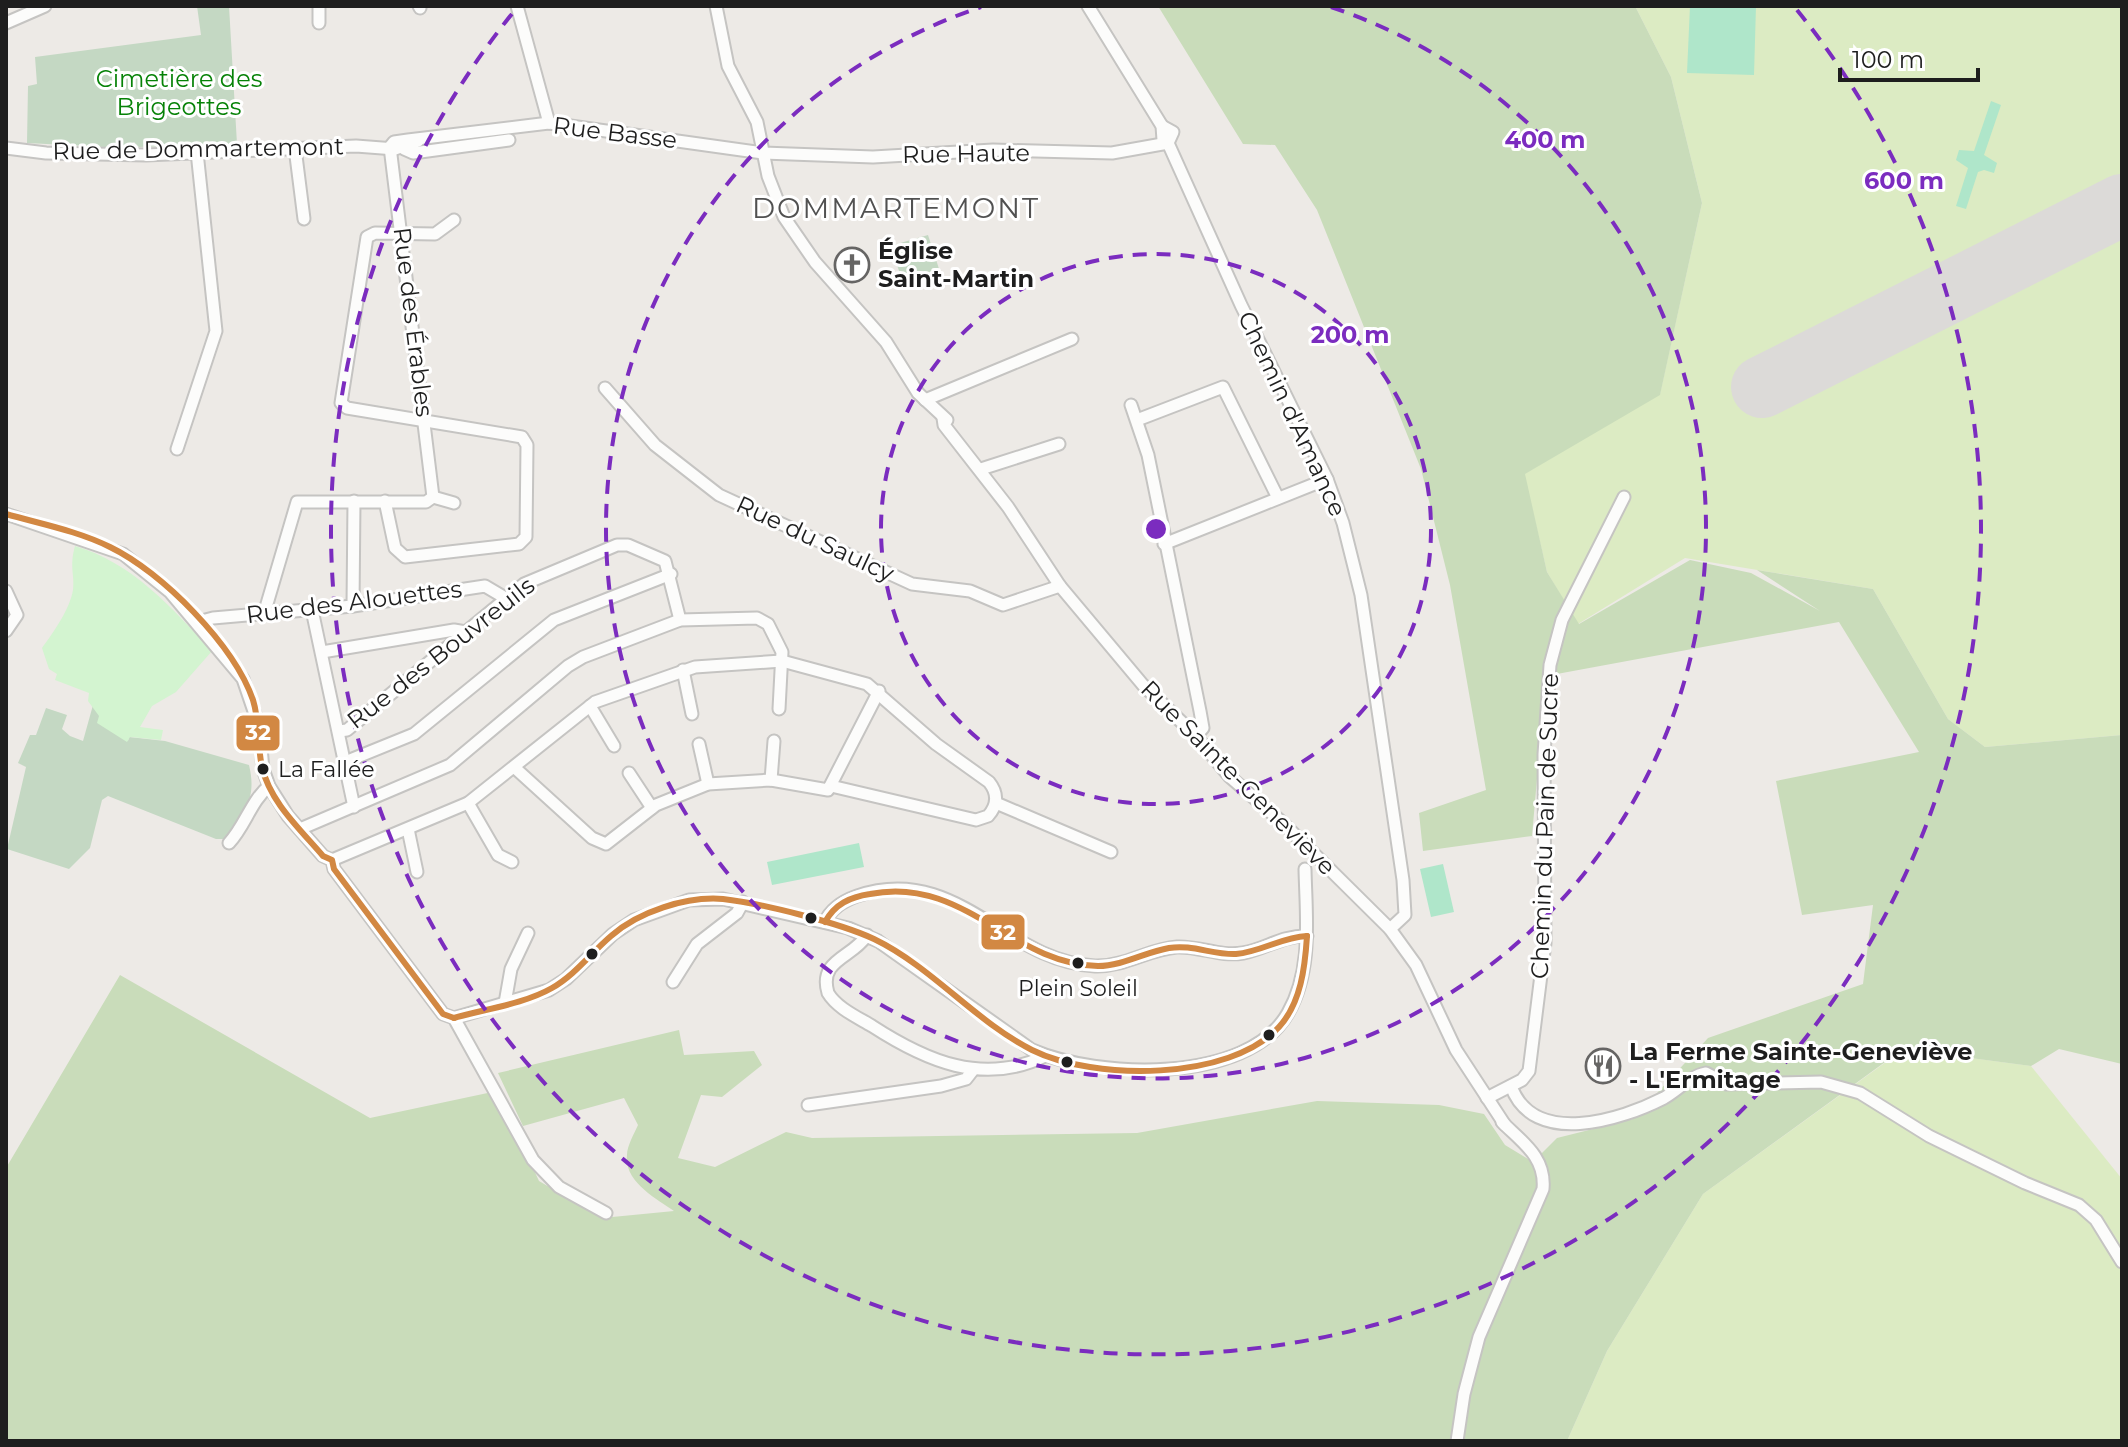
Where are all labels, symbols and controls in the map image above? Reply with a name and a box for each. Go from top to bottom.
scale bar [1840,32,1978,82]
text: 100 m [1852,45,1924,74]
park label: Cimetière des Brigeottes [96,64,262,121]
street label: Rue Basse [552,111,679,154]
text: 400 m [1504,125,1586,154]
street label: Rue de Dommartemont [52,131,344,166]
street label: Rue Haute [902,138,1030,169]
text: 600 m [1864,166,1944,195]
district label: DOMMARTEMONT [752,191,1040,225]
street label: Rue des Érables [387,225,440,418]
place label: Église Saint-Martin [878,236,1034,293]
church icon: Église Saint-Martin [833,246,871,284]
street label: Chemin d'Amance [1232,307,1353,521]
text: 200 m [1311,320,1389,349]
street label: Rue du Saulcy [732,489,899,588]
centre of rings [1142,515,1170,543]
street label: Rue des Bouvreuils [341,570,540,735]
street label: Rue des Alouettes [244,574,464,629]
street label: Chemin du Pain de Sucre [1525,672,1564,979]
street label: Rue Sainte-Geneviève [1135,674,1342,881]
line badge: 32 [235,714,281,752]
text: 32 [244,719,271,746]
place label: La Fallée [278,756,375,783]
marker: La Fallée [255,761,271,777]
unlabelled marker [803,910,819,926]
line badge: 32 [980,913,1026,951]
text: 32 [989,919,1016,946]
unlabelled marker [584,946,600,962]
marker: Plein Soleil [1070,955,1086,971]
place label: Plein Soleil [1018,975,1138,1002]
unlabelled marker [1261,1027,1277,1043]
place label: La Ferme Sainte-Geneviève - L'Ermitage [1629,1037,1972,1094]
restaurant icon: La Ferme Sainte-Geneviève - L'Ermitage [1584,1047,1622,1085]
unlabelled marker [1059,1054,1075,1070]

